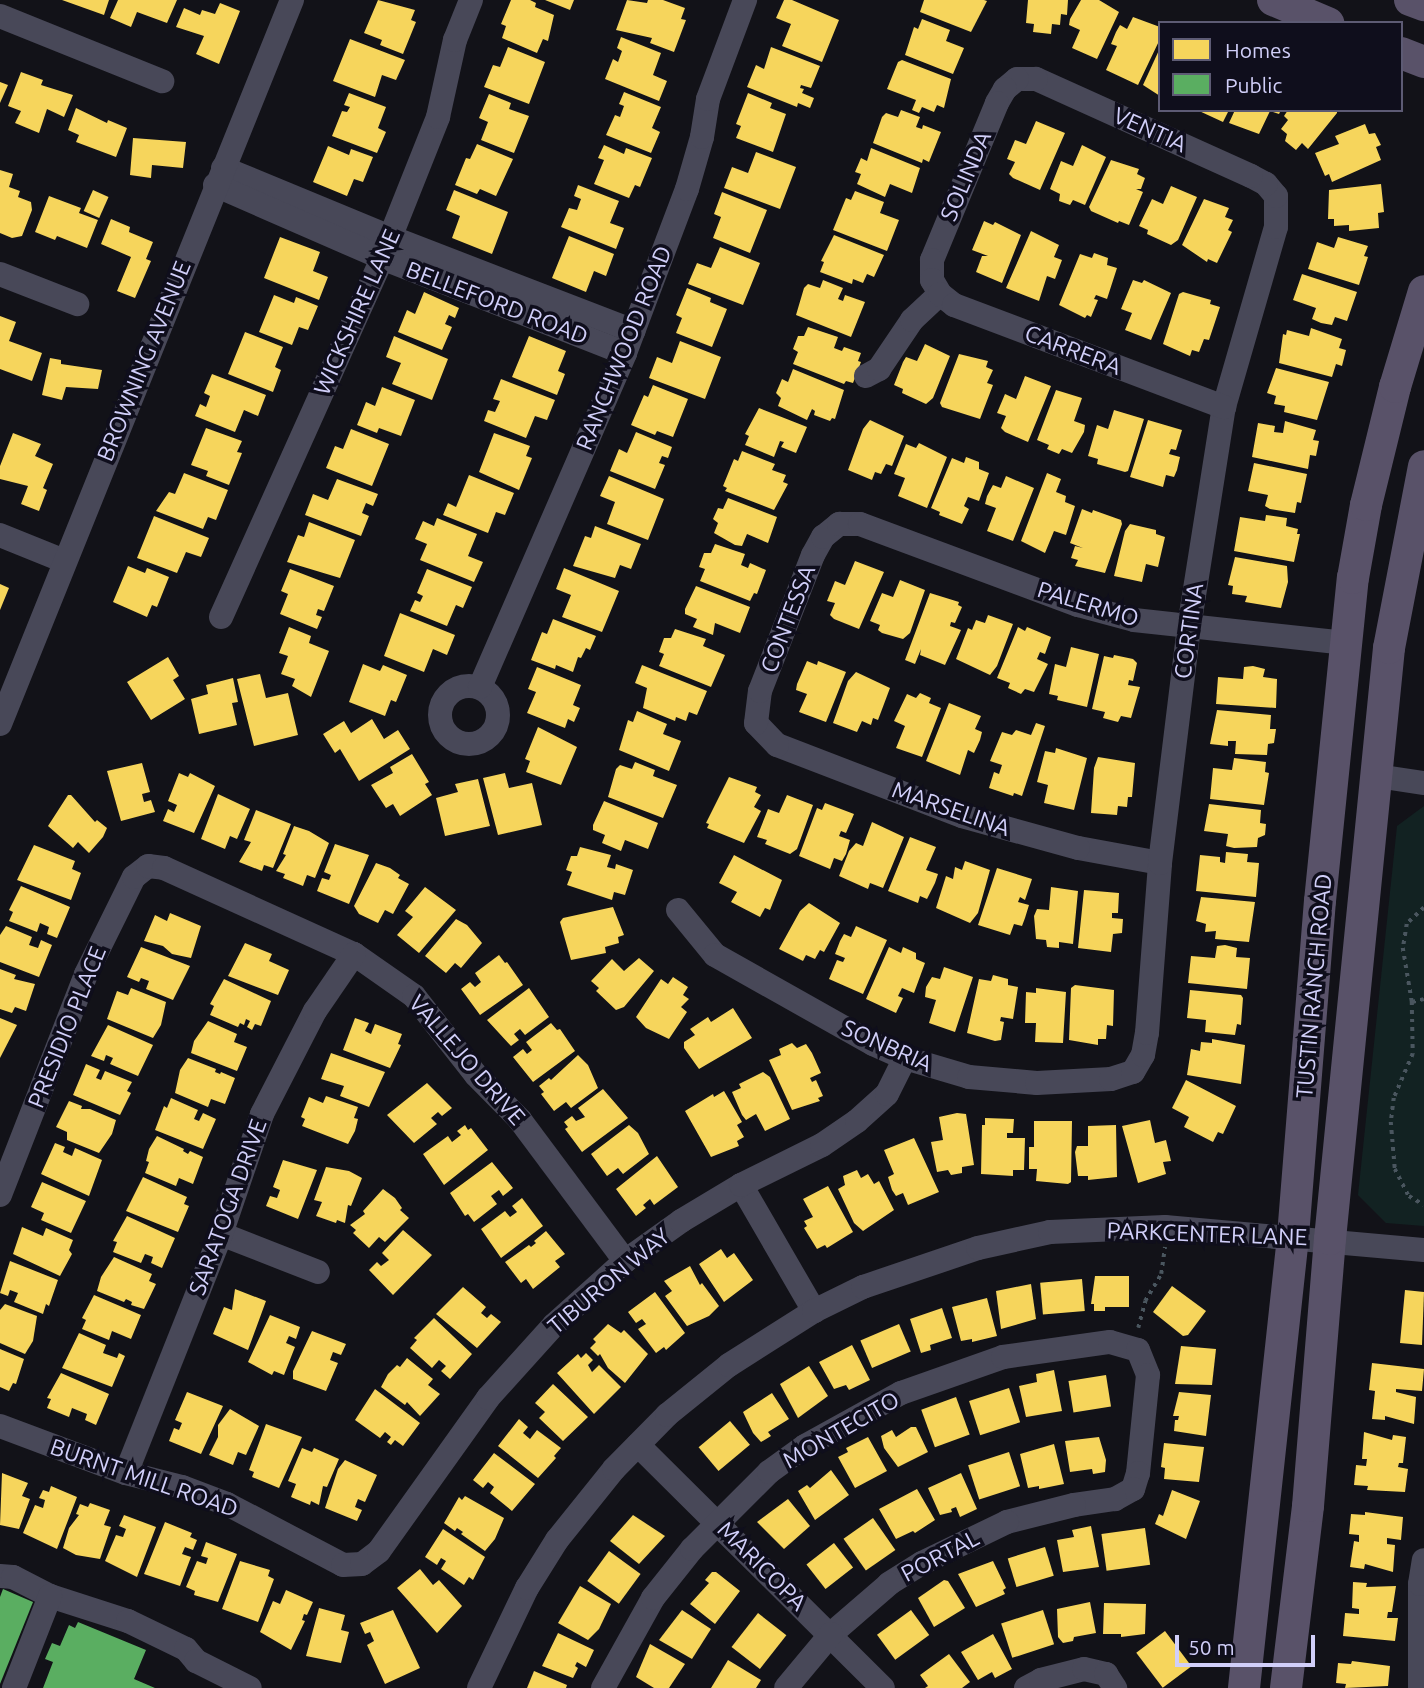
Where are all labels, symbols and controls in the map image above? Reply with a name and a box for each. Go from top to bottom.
legend [1158,21,1403,112]
text: Homes [1225,38,1291,62]
text: Public [1225,73,1282,97]
street label: VENTIA [1109,102,1191,158]
street label: SOLINDA [935,127,997,225]
street label: WICKSHIRE LANE [308,225,406,399]
street label: RANCHWOOD ROAD [570,242,678,454]
street label: BELLEFORD ROAD [402,256,592,350]
street label: BROWNING AVENUE [91,257,197,465]
street label: CARRERA [1021,319,1125,381]
street label: CONTESSA [755,561,821,677]
street label: PALERMO [1034,576,1142,632]
street label: CORTINA [1169,582,1209,680]
street label: MARSELINA [888,776,1014,842]
street label: TUSTIN RANCH ROAD [1290,872,1338,1100]
street label: PRESIDIO PLACE [22,942,112,1112]
street label: VALLEJO DRIVE [403,989,531,1131]
street label: SONBRIA [837,1014,937,1078]
street label: SARATOGA DRIVE [183,1115,273,1299]
street label: PARKCENTER LANE [1106,1217,1308,1251]
street label: TIBURON WAY [542,1222,676,1340]
street label: MONTECITO [778,1386,904,1474]
street label: BURNT MILL ROAD [46,1433,242,1523]
street label: MARICOPA [712,1516,812,1616]
street label: PORTAL [896,1524,984,1588]
scale bar [1179,1622,1319,1666]
text: 50 m [1188,1635,1235,1659]

